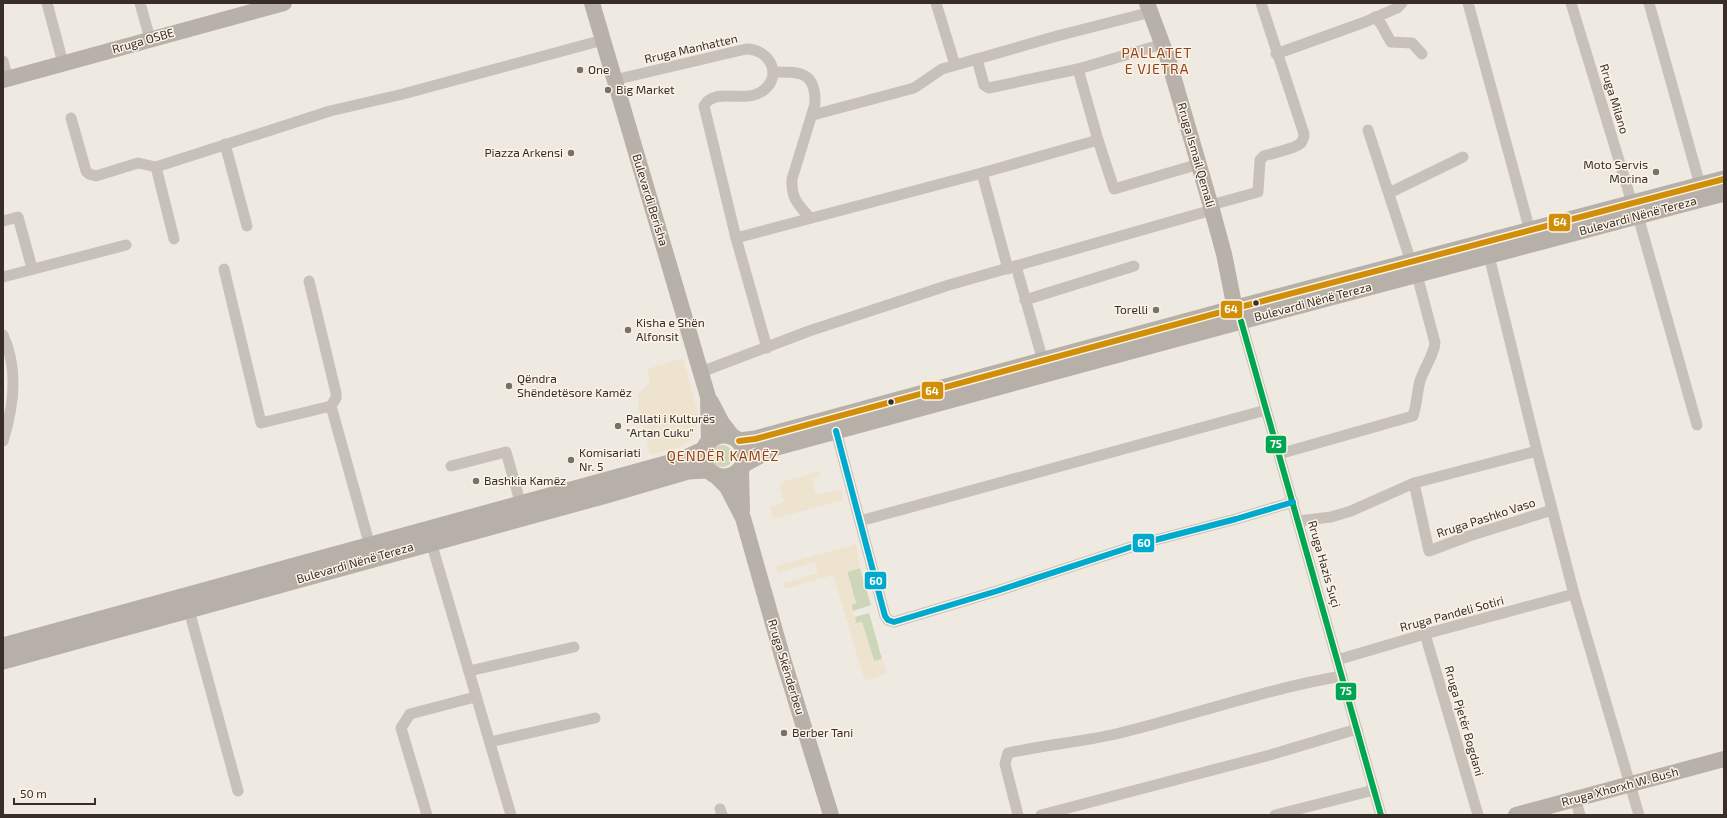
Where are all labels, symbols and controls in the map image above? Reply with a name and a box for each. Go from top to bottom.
street label: Rruga OSBE [110,24,176,56]
street label: Rruga Manhatten [643,30,739,66]
district label: PALLATET E VJETRA [1122,44,1192,77]
place label: One [588,62,609,76]
street label: Rruga Milano [1598,62,1632,136]
marker: One [575,65,585,75]
place label: Big Market [616,82,675,96]
marker: Big Market [603,85,613,95]
street label: Rruga Ismail Qemali [1174,101,1219,209]
place label: Piazza Arkensi [484,145,563,159]
marker: Piazza Arkensi [566,148,576,158]
street label: Bulevardi Berisha [630,152,672,248]
place label: Moto Servis Morina [1583,157,1648,185]
marker: Moto Servis Morina [1651,167,1661,177]
street label: Bulevardi Nënë Tereza [1578,193,1698,237]
line badge: 64 [1548,213,1571,232]
text: 64 [1553,215,1567,228]
street label: Bulevardi Nënë Tereza [1253,279,1373,323]
unlabelled marker [1251,298,1261,308]
line badge: 64 [1220,300,1243,319]
place label: Torelli [1114,302,1148,316]
text: 64 [1224,302,1238,315]
marker: Torelli [1151,305,1161,315]
place label: Kisha e Shën Alfonsit [636,315,705,343]
marker: Kisha e Shën Alfonsit [623,325,633,335]
place label: Qëndra Shëndetësore Kamëz [517,371,632,399]
marker: Qëndra Shëndetësore Kamëz [504,381,514,391]
line badge: 64 [921,381,944,400]
text: 64 [925,384,939,397]
unlabelled marker [886,397,896,407]
place label: Pallati i Kulturës "Artan Cuku" [626,411,715,439]
marker: Pallati i Kulturës "Artan Cuku" [613,421,623,431]
line badge: 75 [1265,435,1287,454]
text: 75 [1270,437,1282,450]
place label: Komisariati Nr. 5 [579,445,641,473]
district label: QENDËR KAMËZ [666,447,780,464]
marker: Komisariati Nr. 5 [566,455,576,465]
place label: Bashkia Kamëz [484,473,566,487]
marker: Bashkia Kamëz [471,476,481,486]
street label: Rruga Pashko Vaso [1434,494,1537,540]
street label: Rruga Hazis Suçi [1305,519,1344,609]
line badge: 60 [1132,533,1155,553]
text: 60 [1137,536,1151,549]
street label: Bulevardi Nënë Tereza [295,539,415,585]
line badge: 60 [864,571,887,590]
text: 60 [869,574,883,587]
street label: Rruga Pandeli Sotiri [1398,592,1505,634]
street label: Rruga Skënderbeu [766,617,808,716]
street label: Rruga Pjetër Bogdani [1442,664,1487,778]
line badge: 75 [1335,682,1357,701]
text: 75 [1340,684,1352,697]
place label: Berber Tani [792,725,853,739]
marker: Berber Tani [779,728,789,738]
street label: Rruga Xhorxh W. Bush [1560,764,1680,808]
scale bar [14,780,95,806]
text: 50 m [20,786,47,800]

